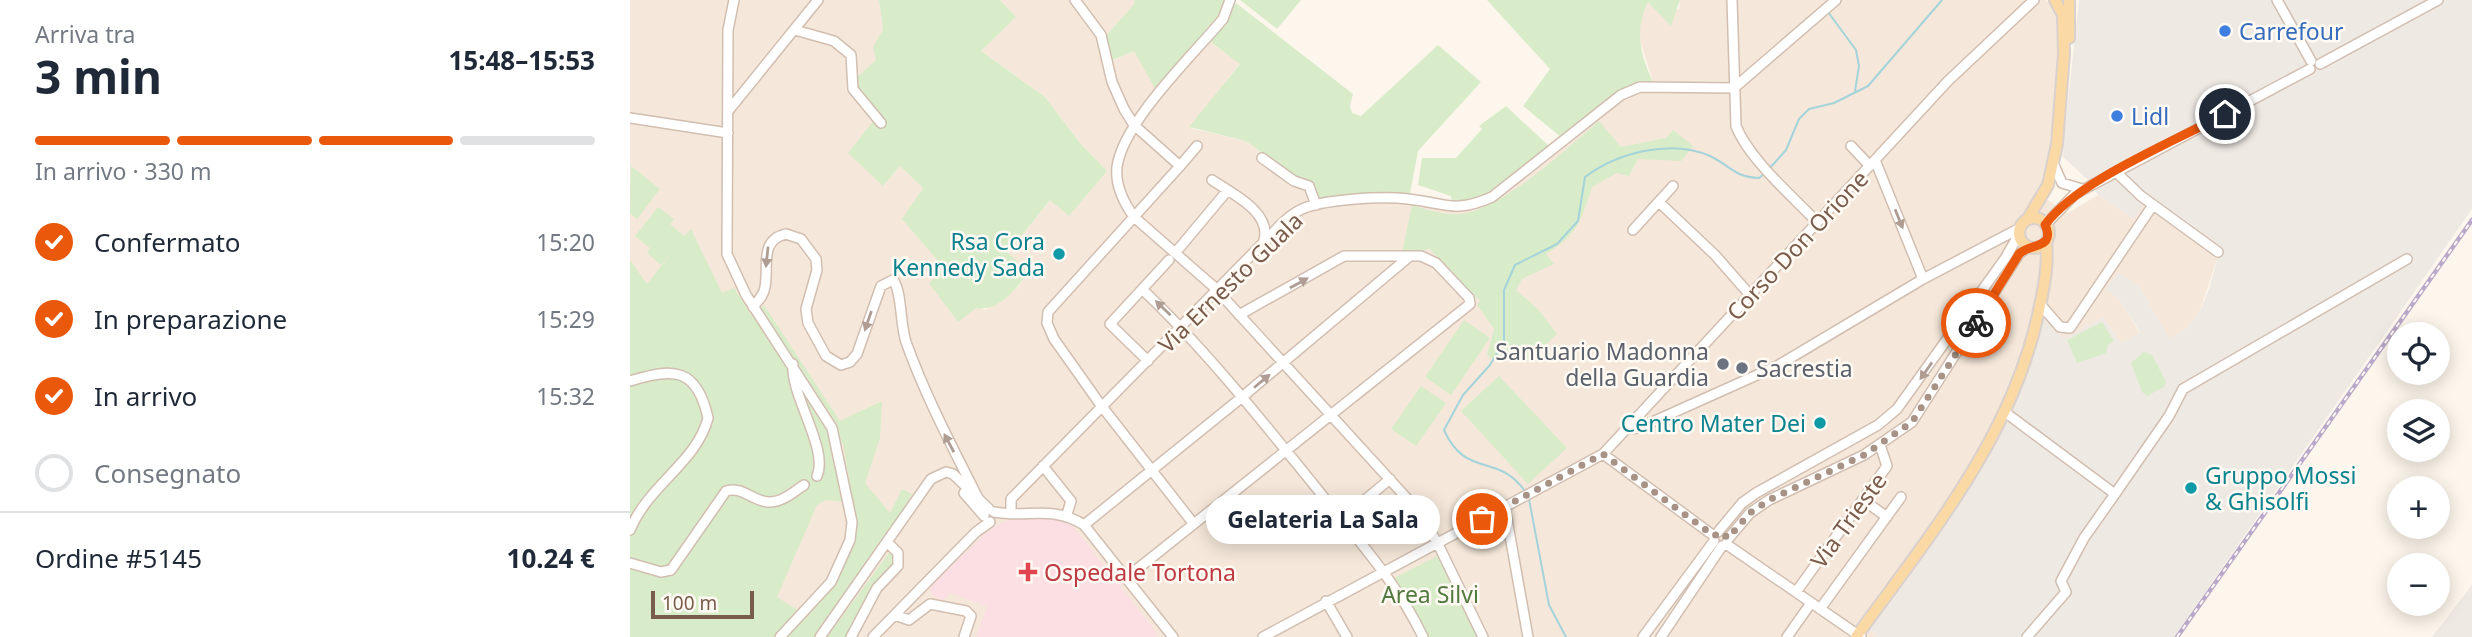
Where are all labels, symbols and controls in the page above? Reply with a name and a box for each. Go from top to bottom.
place label: Carrefour [2239,15,2344,47]
text: Arriva tra [35,18,135,50]
marker: Carrefour [2217,23,2233,39]
text: 15:48–15:53 [448,42,595,78]
text: 3 min [35,45,162,107]
pin [2195,84,2255,144]
icon: home [2206,95,2244,133]
place label: Lidl [2131,100,2169,132]
marker: Lidl [2109,108,2125,124]
text: In arrivo · 330 m [35,155,212,187]
street label: Corso Don Orione [1719,163,1875,327]
street label: Via Ernesto Guala [1151,204,1309,360]
one-way arrow [1894,209,1905,230]
icon: check [35,223,73,261]
text: Confermato [94,224,241,260]
place label: Rsa Cora Kennedy Sada [892,225,1045,283]
text: 15:20 [536,226,595,258]
one-way arrow [762,246,773,268]
marker: Rsa Cora Kennedy Sada [1051,246,1067,262]
one-way arrow [1289,277,1309,288]
courier [1941,288,2011,358]
icon: check [35,300,73,338]
one-way arrow [1154,300,1171,317]
text: In preparazione [94,301,287,337]
text: 15:29 [536,303,595,335]
icon: bike [1957,304,1995,342]
one-way arrow [862,311,873,332]
map controls [2387,322,2450,616]
button: locate [2387,322,2450,385]
place label: Santuario Madonna della Guardia [1495,335,1709,393]
place label: Sacrestia [1756,352,1853,384]
marker: Santuario Madonna della Guardia [1715,356,1731,372]
marker: Sacrestia [1734,360,1750,376]
one-way arrow [1920,362,1933,381]
one-way arrow [1253,373,1271,388]
icon: check [35,377,73,415]
text: In arrivo [94,378,197,414]
text: 15:32 [536,380,595,412]
button: layers [2387,399,2450,462]
place label: Centro Mater Dei [1621,407,1806,439]
marker: Centro Mater Dei [1812,415,1828,431]
one-way arrow [943,433,955,453]
text: Consegnato [94,455,241,491]
place label: Gruppo Mossi & Ghisolfi [2205,459,2356,517]
street label: Via Trieste [1802,466,1894,574]
button: + [2387,476,2450,539]
marker: Gruppo Mossi & Ghisolfi [2183,480,2199,496]
pin [1452,489,1512,549]
callout: Gelateria La Sala [1206,494,1440,544]
icon: bag [1463,500,1501,538]
text: Gelateria La Sala [1227,503,1419,535]
text: Ordine #5145 [35,540,202,576]
text: 10.24 € [507,540,595,576]
button: − [2387,553,2450,616]
place label: Ospedale Tortona [1044,556,1236,588]
marker: Ospedale Tortona [1018,562,1038,582]
park label: Area Silvi [1381,578,1479,610]
scale bar [651,588,754,620]
text: 100 m [662,590,717,616]

